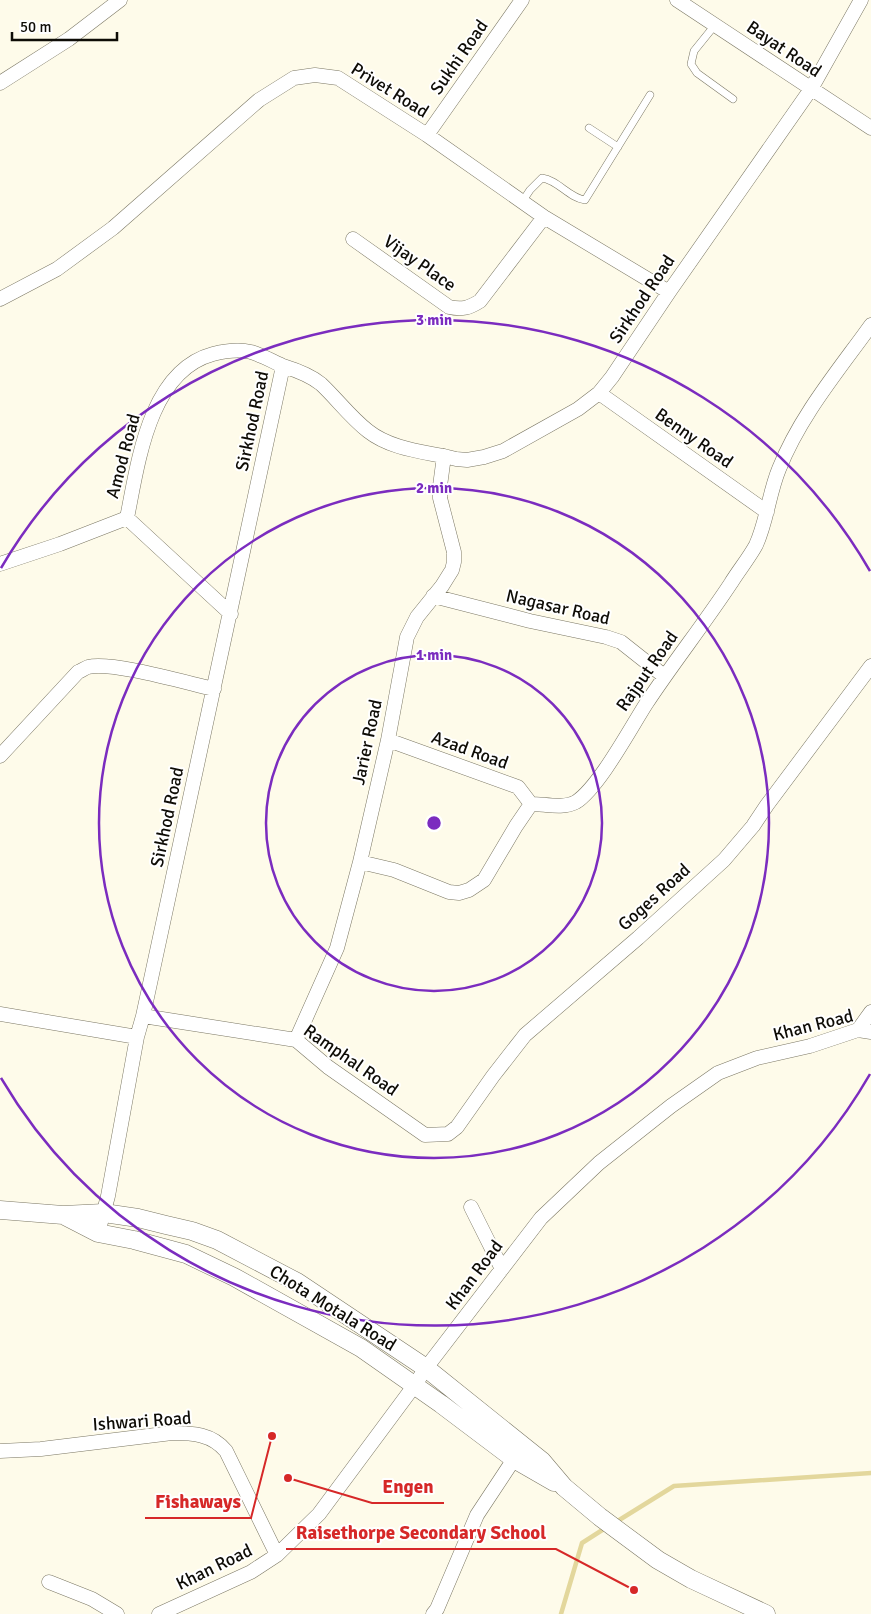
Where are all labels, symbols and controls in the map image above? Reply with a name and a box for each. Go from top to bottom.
scale bar [12,10,118,42]
street label: Sukhi Road [425,15,493,99]
street label: Bayat Road [742,16,826,82]
text: 50 m [20,18,51,36]
street label: Privet Road [347,58,433,122]
street label: Vijay Place [379,230,461,296]
street label: Sirkhod Road [604,251,680,347]
text: 3 min [416,311,452,329]
street label: Sirkhod Road [231,369,273,473]
street label: Benny Road [651,403,737,473]
street label: Amod Road [101,411,145,501]
text: 2 min [416,479,452,497]
street label: Nagasar Road [504,584,612,630]
street label: Rajput Road [611,627,683,715]
text: 1 min [416,646,452,664]
street label: Jarier Road [347,697,387,787]
street label: Azad Road [429,726,511,774]
street label: Sirkhod Road [146,765,188,869]
centre of rings [425,814,443,832]
street label: Goges Road [613,859,695,935]
street label: Khan Road [771,1004,855,1046]
street label: Ramphal Road [299,1019,403,1101]
street label: Khan Road [441,1236,507,1314]
street label: Chota Motala Road [266,1260,400,1356]
street label: Ishwari Road [92,1407,192,1435]
callout: Engen [372,1469,444,1503]
text: Engen [382,1475,434,1499]
callout: Fishaways [145,1484,251,1518]
text: Fishaways [155,1490,241,1514]
callout: Raisethorpe Secondary School [286,1515,556,1549]
text: Raisethorpe Secondary School [296,1521,546,1545]
street label: Khan Road [172,1539,256,1595]

